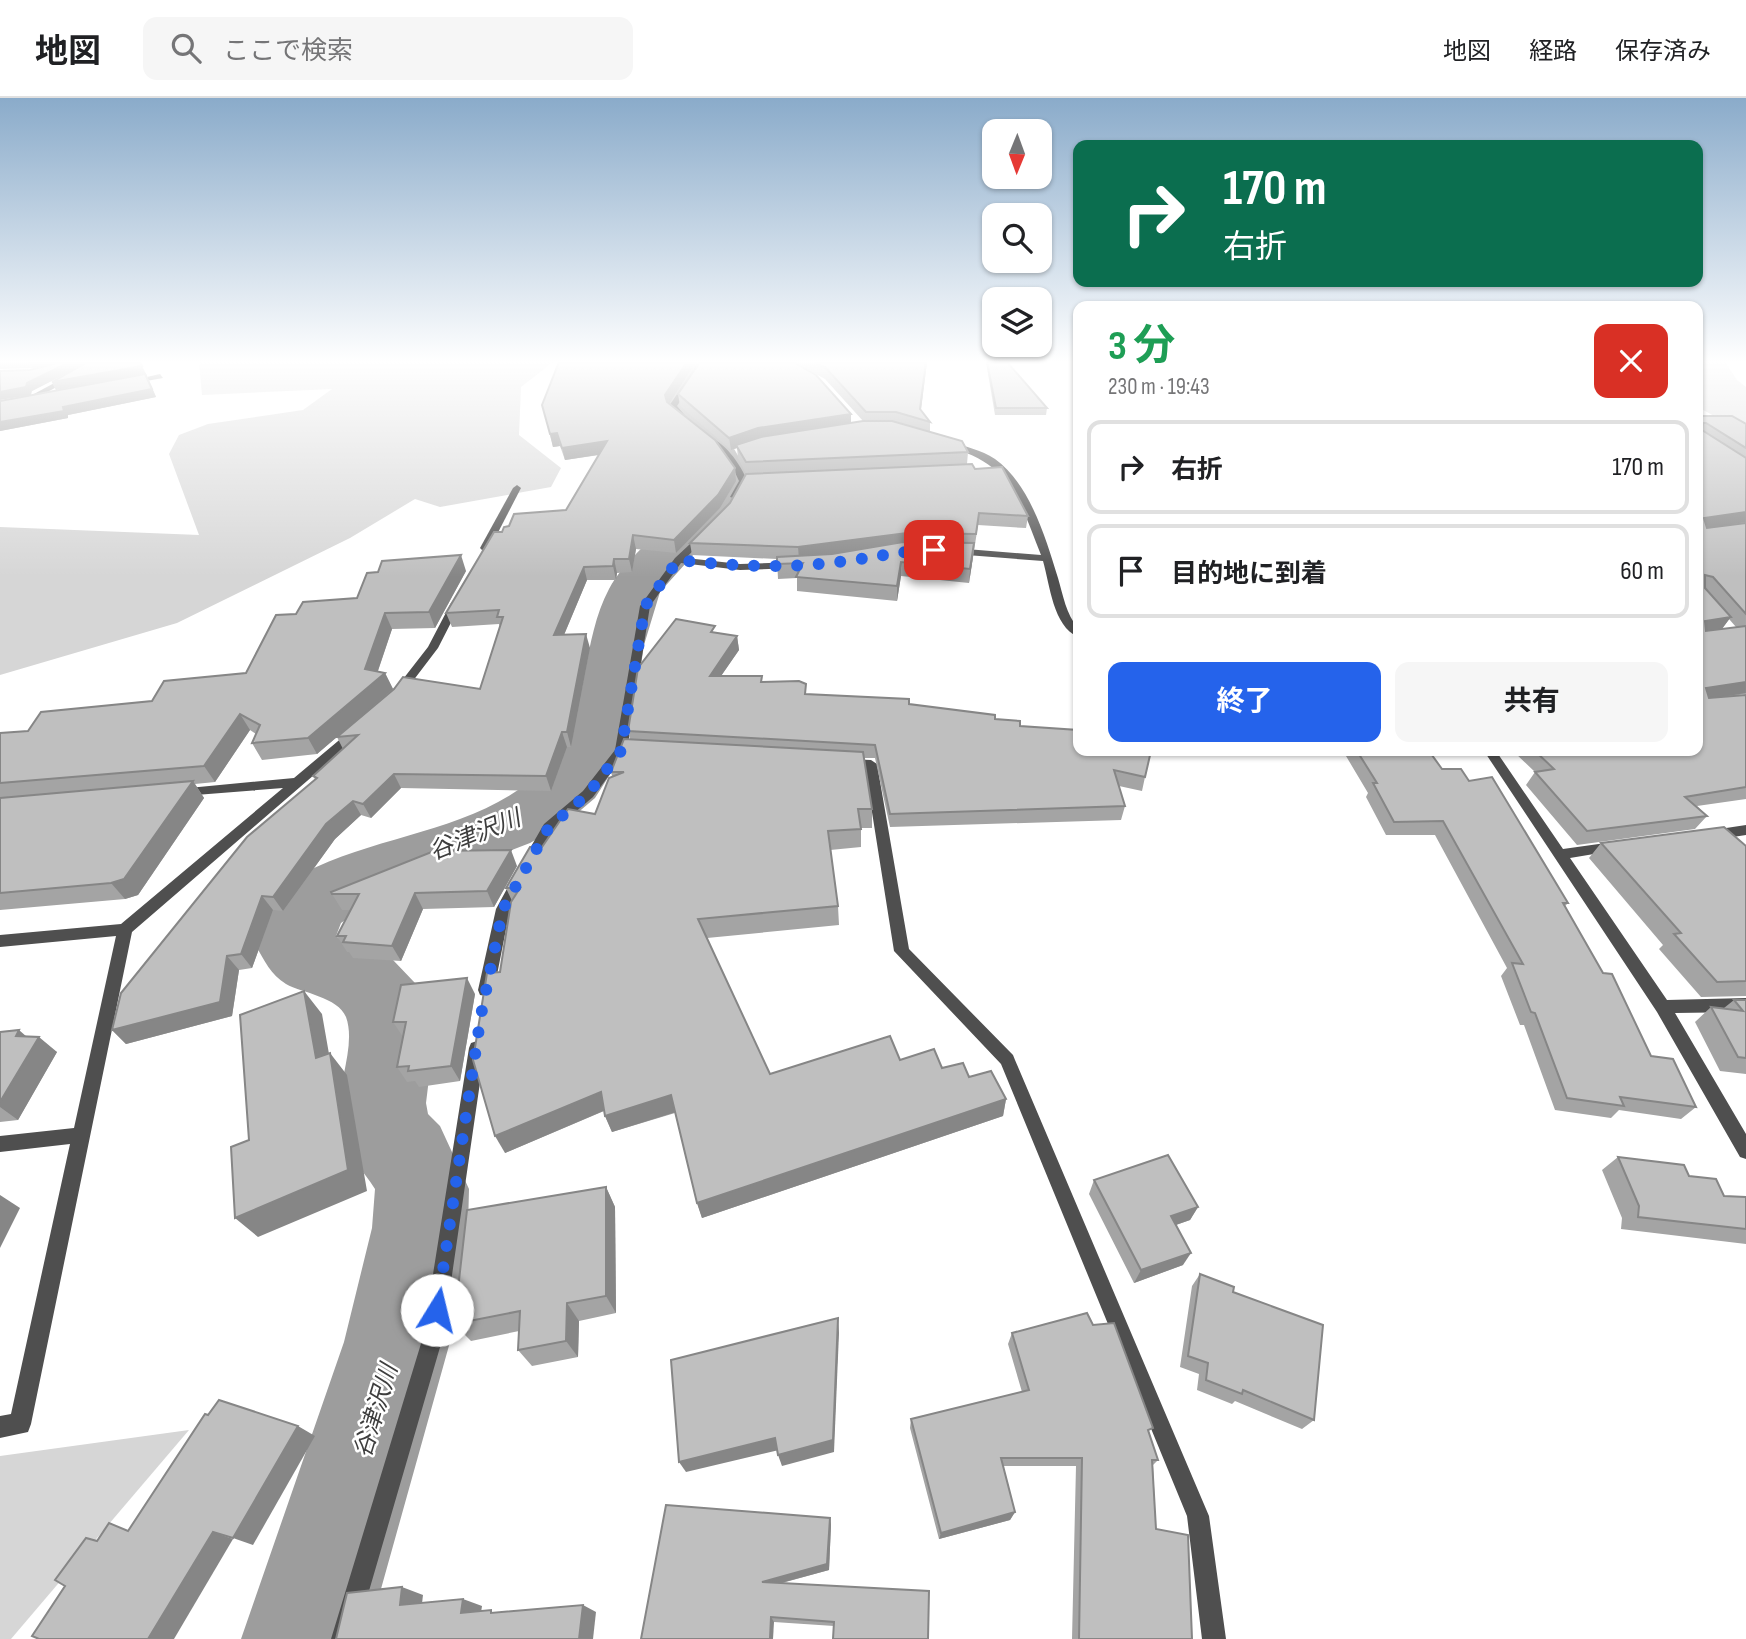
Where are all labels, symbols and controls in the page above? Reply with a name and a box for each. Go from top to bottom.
search box [143,17,633,80]
icon: search [167,29,205,67]
text: 地図 [35,32,101,72]
text: ここで検索 [223,36,353,67]
text: 地図 [1443,37,1491,66]
text: 経路 [1529,37,1577,66]
text: 保存済み [1615,37,1711,66]
north arrow [982,119,1052,189]
map controls [982,119,1052,357]
text: 170 m [1223,160,1327,219]
icon: right [1108,168,1199,259]
button: search [982,203,1052,273]
text: 右折 [1223,228,1287,267]
button: layers [982,287,1052,357]
text: 3 分 [1108,321,1175,372]
button: close [1594,324,1668,398]
text: 230 m · 19:43 [1108,373,1210,401]
icon: right [1112,448,1150,486]
text: 170 m [1612,452,1664,483]
text: 右折 [1171,455,1223,486]
pin [904,520,964,580]
icon: arrive [915,531,953,569]
icon: arrive [1112,552,1150,590]
text: 60 m [1620,556,1664,587]
text: 目的地に到着 [1171,559,1327,590]
button: 終了 [1108,662,1381,742]
button: 共有 [1395,662,1668,742]
water label: 谷津沢川 [425,802,528,866]
position arrow [400,1273,474,1347]
water label: 谷津沢川 [348,1358,405,1461]

